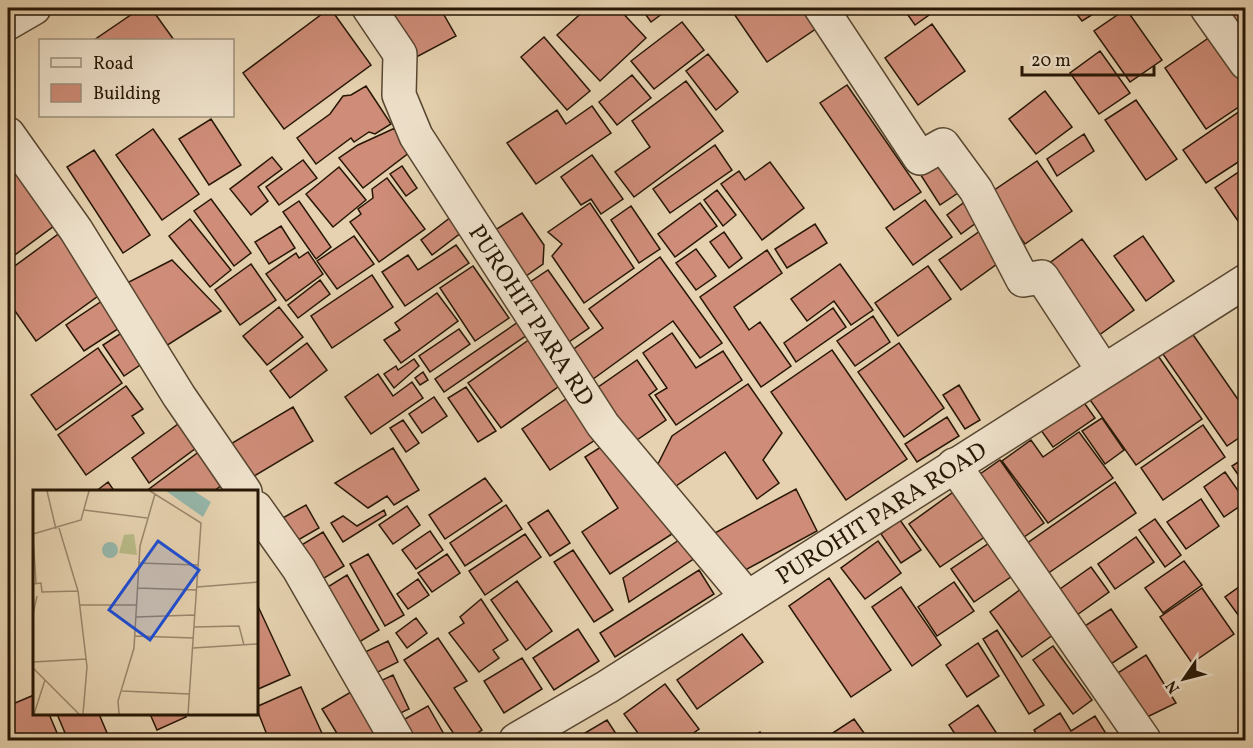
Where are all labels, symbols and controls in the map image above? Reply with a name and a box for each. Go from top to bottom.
legend [39,39,234,117]
scale bar [1022,39,1154,77]
text: 20 m [1031,49,1071,74]
text: Road [93,52,134,77]
text: Building [93,82,161,107]
street label: PUROHIT PARA RD [459,219,601,413]
street label: PUROHIT PARA ROAD [770,435,994,594]
inset map [33,490,258,715]
north arrow [1154,649,1214,709]
text: N [1161,675,1186,698]

